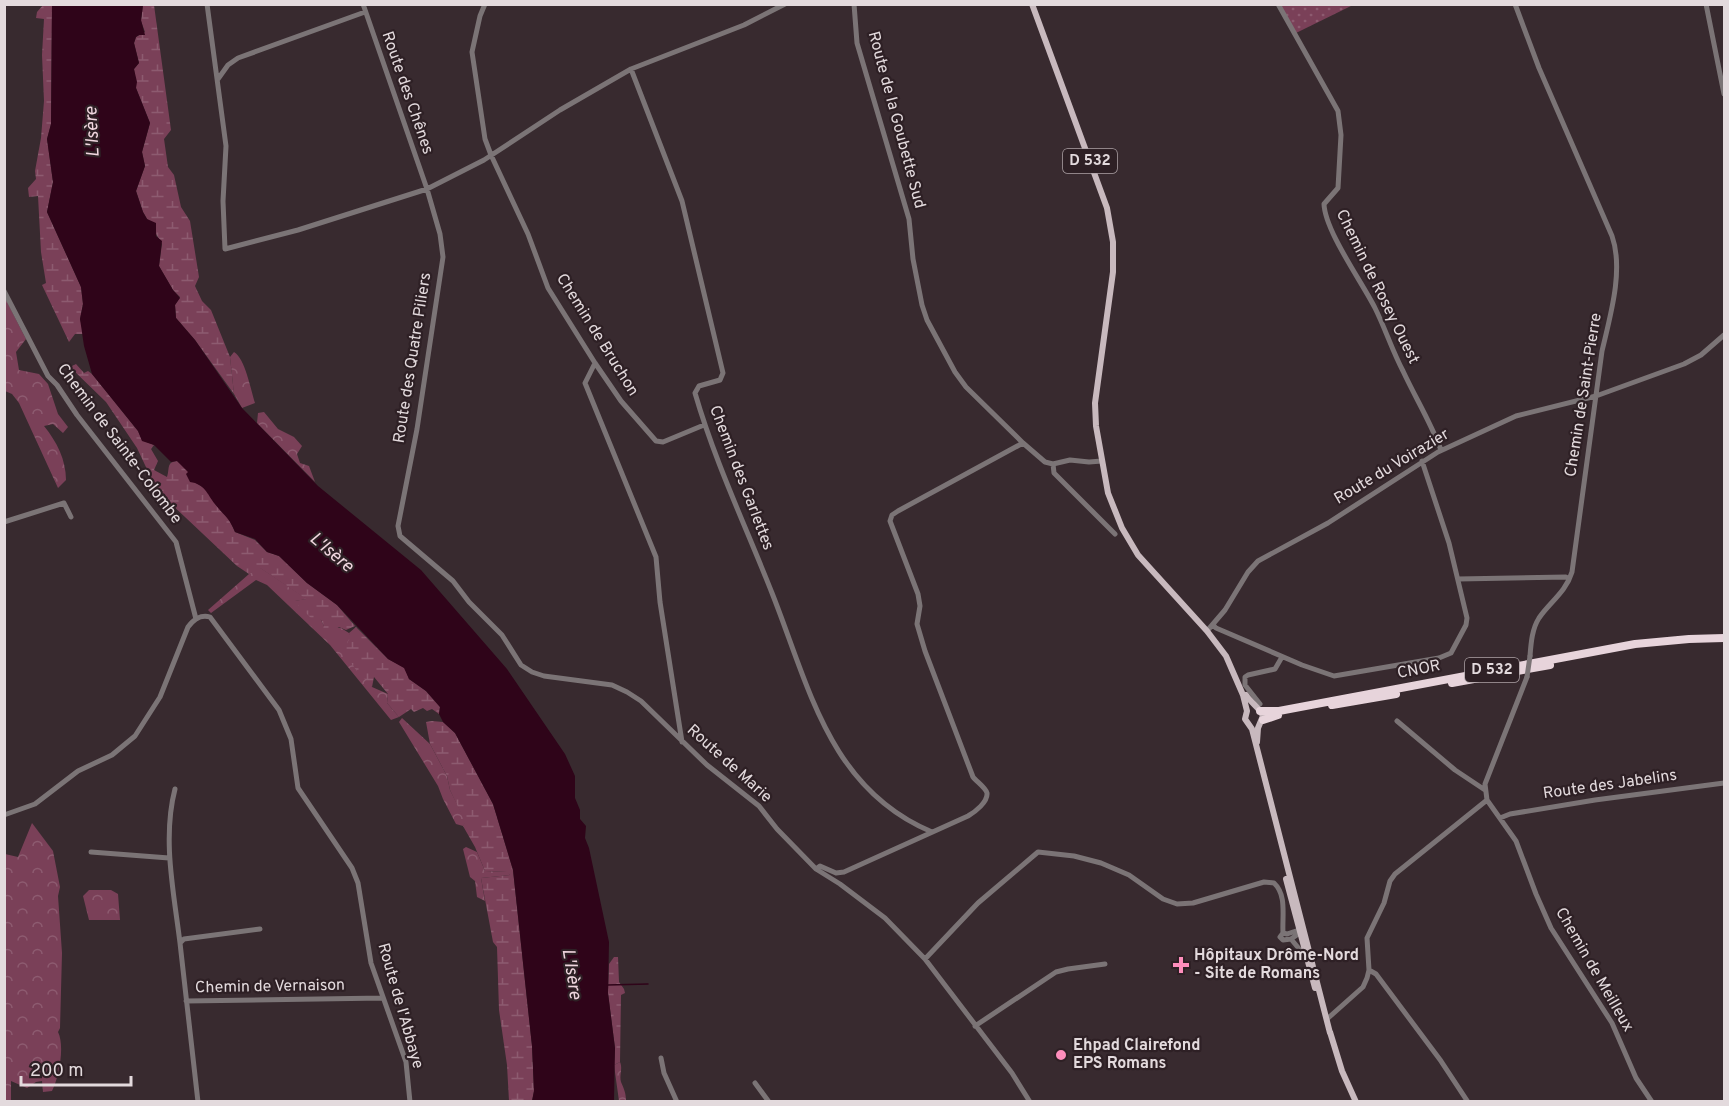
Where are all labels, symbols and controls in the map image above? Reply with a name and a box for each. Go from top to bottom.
street label: Route des Chênes [377,29,437,157]
street label: Route de la Goubette Sud [863,29,929,211]
water label: L'Isère [80,105,106,158]
road number: D 532 [1063,149,1117,173]
street label: Chemin de Rosey Ouest [1331,206,1423,368]
street label: Chemin de Bruchon [551,270,643,400]
street label: Route des Quatre Piliers [390,271,436,445]
street label: Chemin de Saint-Pierre [1561,311,1607,479]
street label: Chemin de Sainte-Colombe [52,360,186,528]
street label: Chemin des Garlettes [704,403,778,553]
street label: Route du Voirazier [1331,425,1453,509]
water label: L'Isère [304,528,358,579]
street label: CNOR [1396,656,1442,684]
road number: D 532 [1465,658,1519,682]
street label: Route de Marie [682,721,776,807]
street label: Route des Jabelins [1542,766,1678,804]
street label: Chemin de Meilleux [1550,904,1638,1036]
street label: Route de l'Abbaye [372,941,428,1071]
place label: Hôpitaux Drôme-Nord - Site de Romans [1194,946,1359,984]
water label: L'Isère [556,947,586,1002]
marker: Hôpitaux Drôme-Nord - Site de Romans [1172,956,1190,974]
street label: Chemin de Vernaison [195,976,345,998]
place label: Ehpad Clairefond EPS Romans [1073,1036,1201,1074]
marker: Ehpad Clairefond EPS Romans [1054,1048,1068,1062]
scale bar [21,1049,130,1087]
text: 200 m [30,1060,83,1083]

